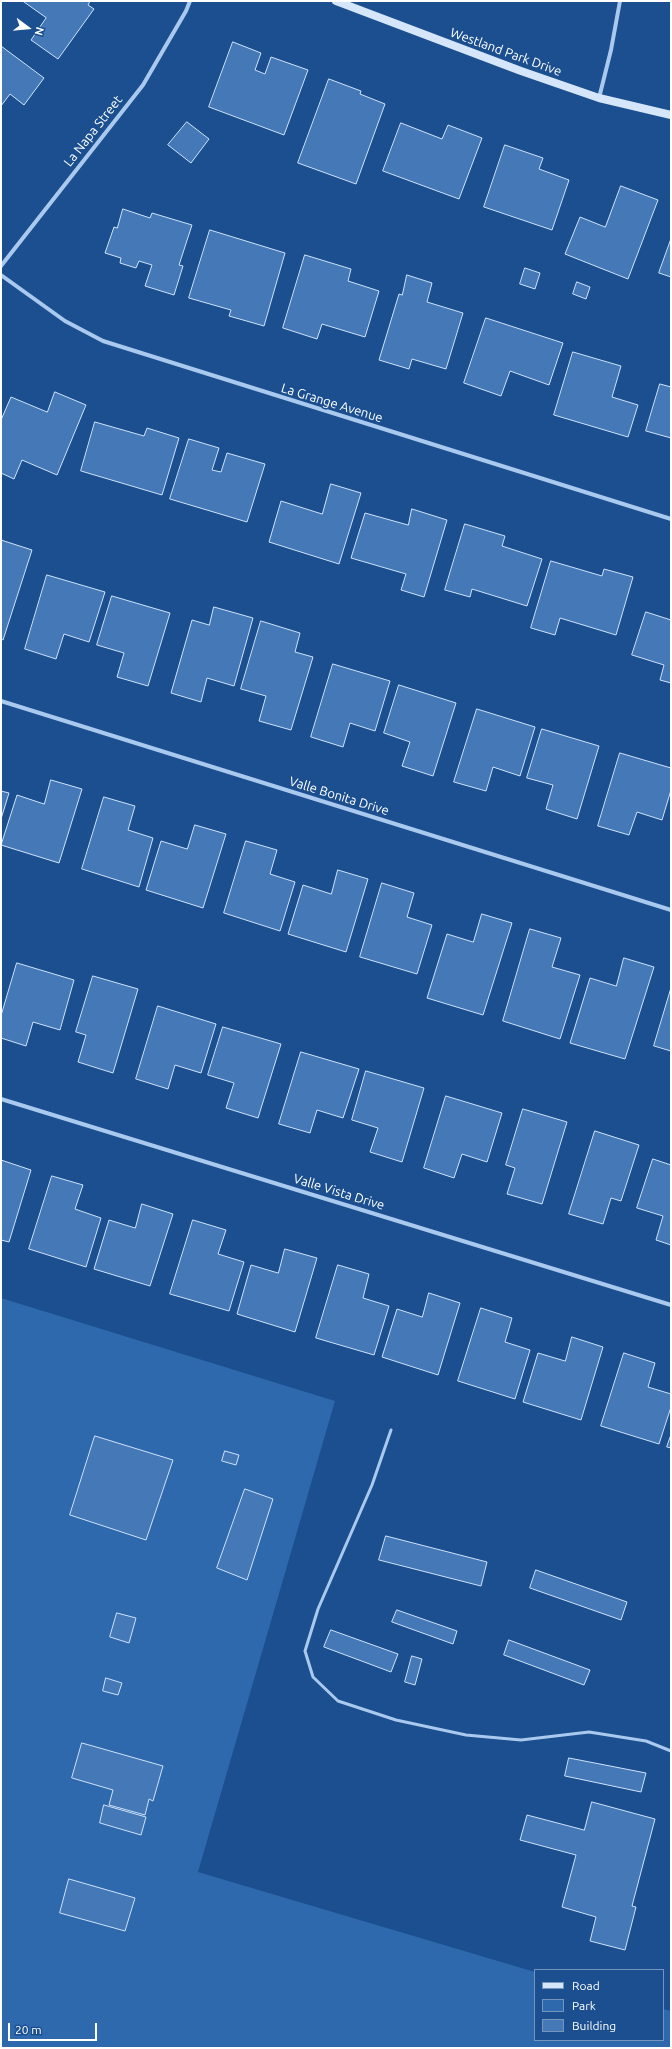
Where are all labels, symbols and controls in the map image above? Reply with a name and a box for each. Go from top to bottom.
north arrow [8,8,48,48]
street label: Westland Park Drive [448,25,564,79]
text: N [33,26,46,37]
street label: La Napa Street [60,92,126,170]
street label: La Grange Avenue [279,380,385,426]
street label: Valle Bonita Drive [287,773,391,819]
street label: Valle Vista Drive [291,1171,387,1213]
legend [534,1969,664,2041]
text: Road [572,1979,600,1992]
text: Park [572,1999,596,2012]
scale bar [10,2015,99,2041]
text: Building [572,2019,616,2032]
text: 20 m [15,2023,42,2036]

